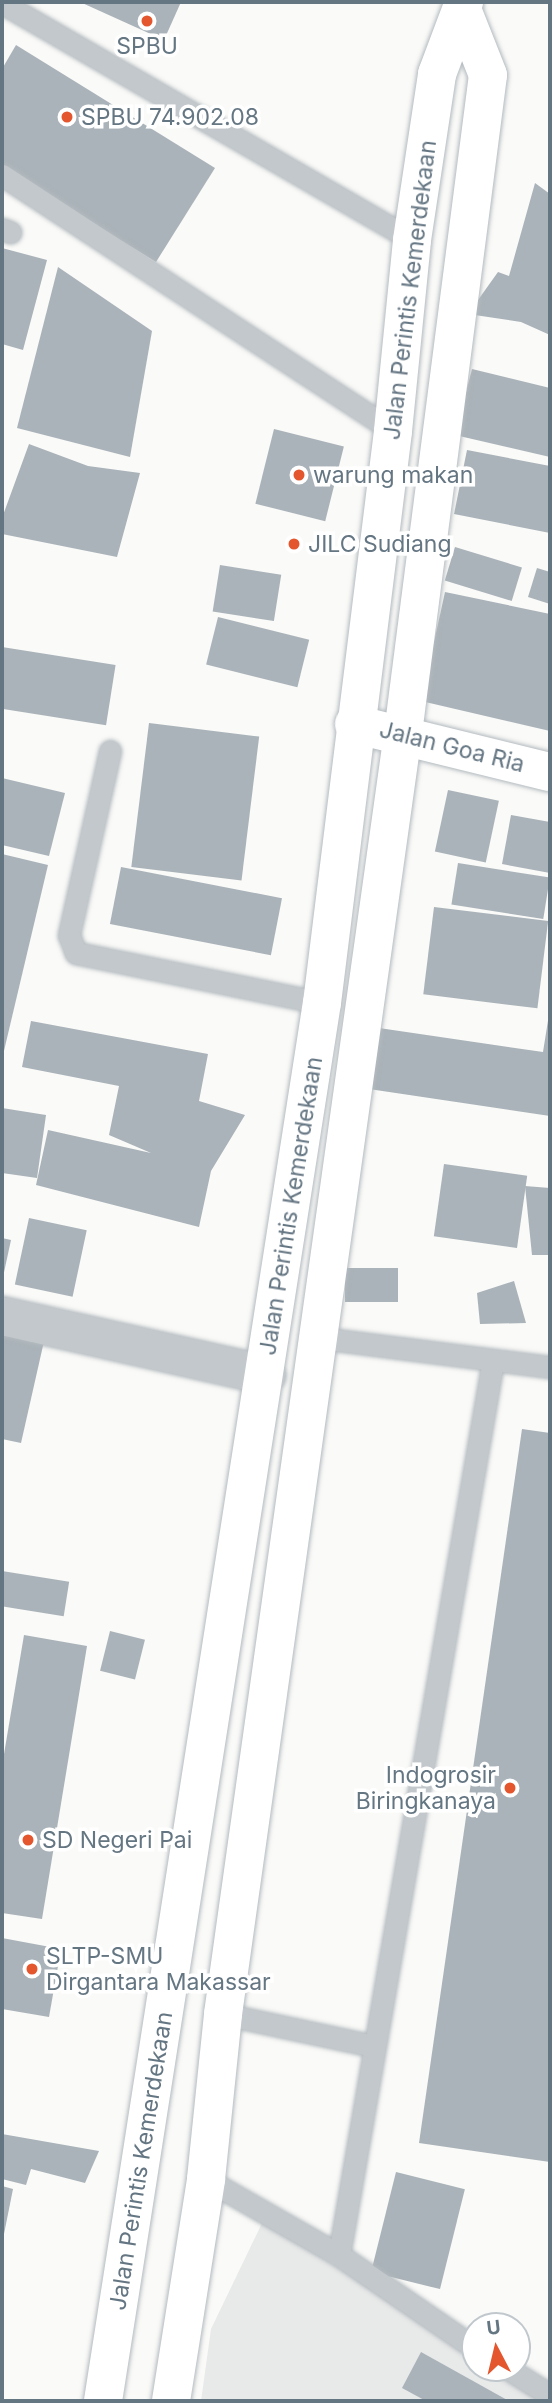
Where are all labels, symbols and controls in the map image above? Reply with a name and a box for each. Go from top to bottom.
marker: SPBU [139,13,155,29]
place label: SPBU [116,32,178,60]
place label: SPBU 74.902.08 [81,103,259,131]
marker: SPBU 74.902.08 [59,109,75,125]
street label: Jalan Perintis Kemerdekaan [378,139,442,441]
place label: warung makan [313,461,473,489]
marker: warung makan [291,467,307,483]
place label: JILC Sudiang [308,530,452,558]
marker: JILC Sudiang [286,536,302,552]
street label: Jalan Goa Ria [377,716,527,778]
street label: Jalan Perintis Kemerdekaan [254,1055,328,1357]
place label: Indogrosir Biringkanaya [356,1761,496,1815]
marker: Indogrosir Biringkanaya [502,1780,518,1796]
place label: SD Negeri Pai [42,1826,192,1854]
marker: SD Negeri Pai [20,1832,36,1848]
place label: SLTP-SMU Dirgantara Makassar [46,1942,271,1996]
marker: SLTP-SMU Dirgantara Makassar [24,1961,40,1977]
street label: Jalan Perintis Kemerdekaan [104,2010,178,2312]
north arrow [461,2312,531,2382]
text: U [485,2315,502,2340]

